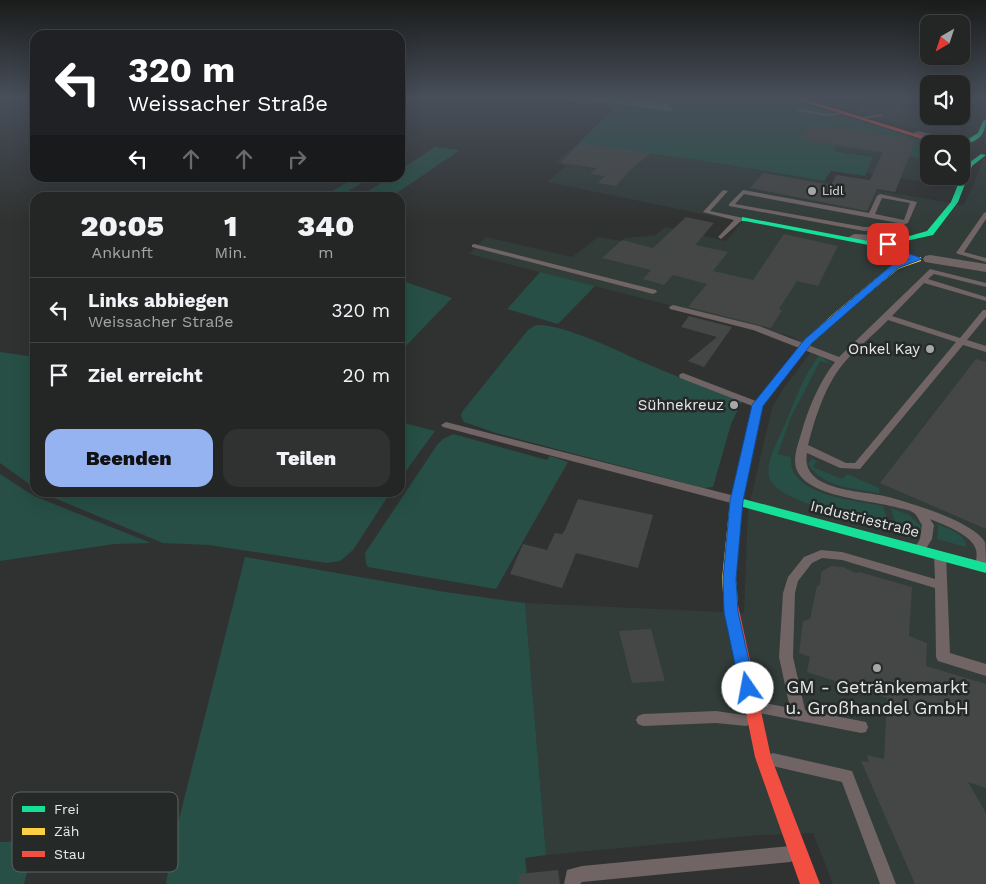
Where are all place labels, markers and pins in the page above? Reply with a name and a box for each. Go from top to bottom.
place label: Lidl [822,184,844,198]
marker: Lidl [806,185,818,197]
pin [867,223,909,265]
place label: Onkel Kay [848,340,920,358]
marker: Onkel Kay [924,343,936,355]
place label: Sühnekreuz [638,396,724,414]
marker: Sühnekreuz [728,399,740,411]
marker: GM - Getränkemarkt u. Großhandel GmbH [871,662,883,674]
place label: GM - Getränkemarkt u. Großhandel GmbH [785,676,969,718]

